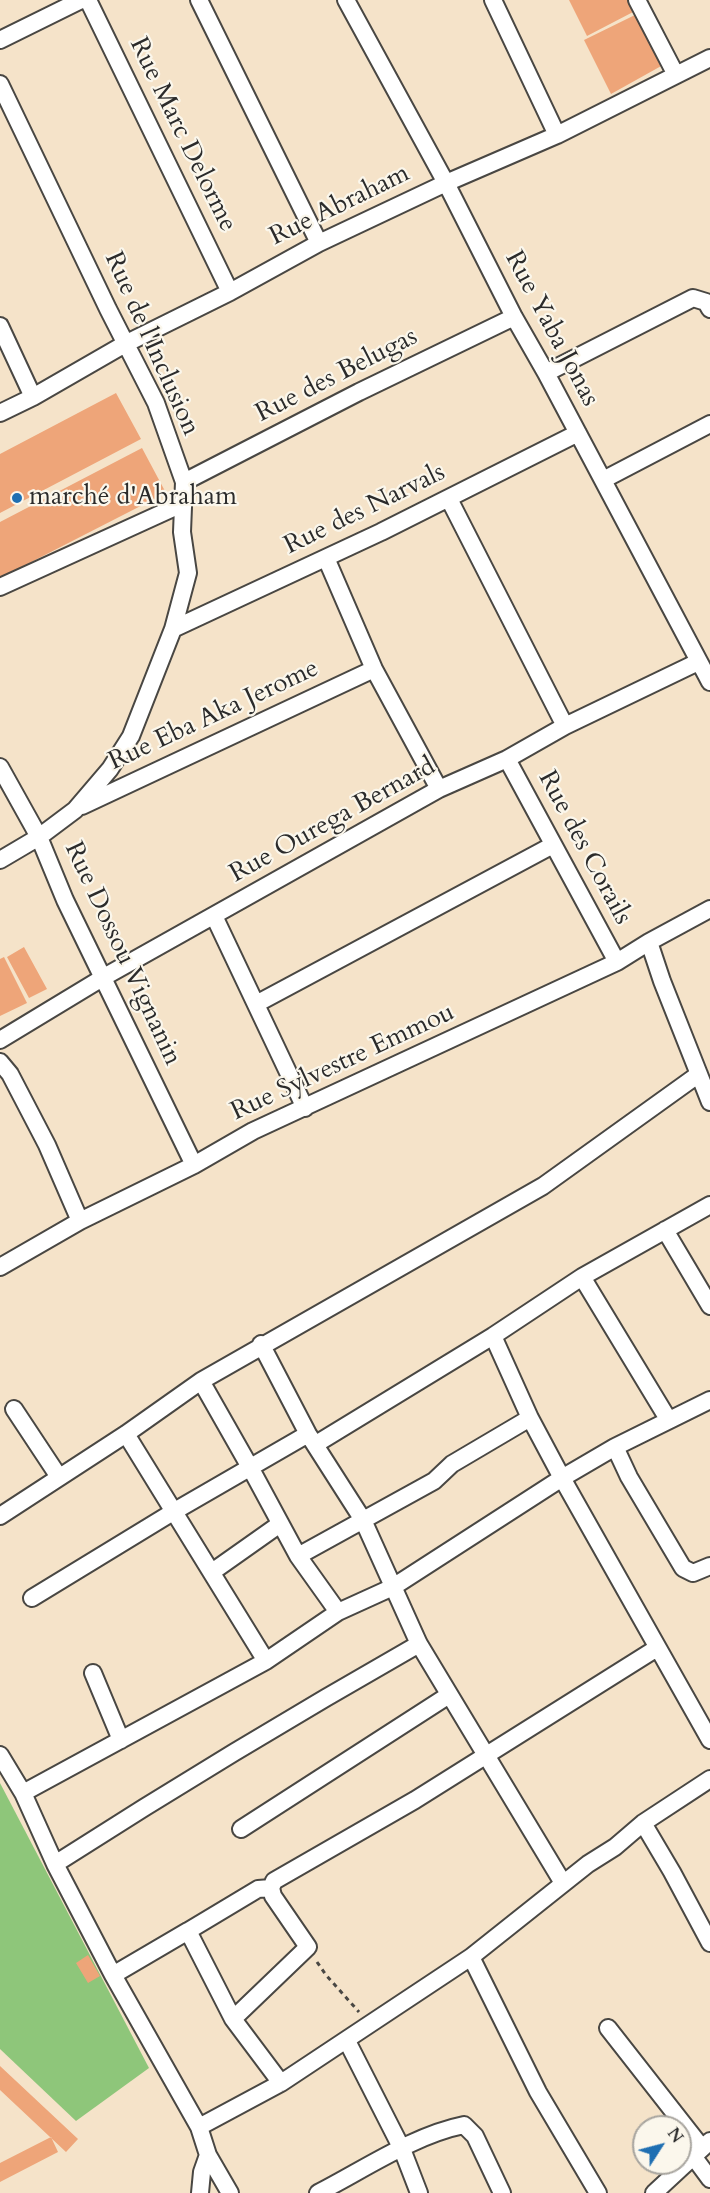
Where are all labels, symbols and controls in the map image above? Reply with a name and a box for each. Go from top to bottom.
street label: Rue Marc Delorme [122,33,242,237]
street label: Rue Abraham [265,159,415,253]
street label: Rue Yaba Jonas [497,246,605,412]
street label: Rue de l'Inclusion [97,247,205,441]
street label: Rue des Belugas [251,322,423,430]
street label: Rue des Narvals [280,458,450,562]
place label: marché d'Abraham [29,482,237,514]
marker: marché d'Abraham [10,491,24,505]
street label: Rue Eba Aka Jerome [104,654,324,778]
street label: Rue Ourega Bernard [225,752,441,890]
street label: Rue des Corails [530,766,638,930]
street label: Rue Dossou Vignanin [57,837,187,1071]
street label: Rue Sylvestre Emmou [226,998,460,1128]
north arrow [632,2115,692,2175]
text: N [662,2124,688,2148]

